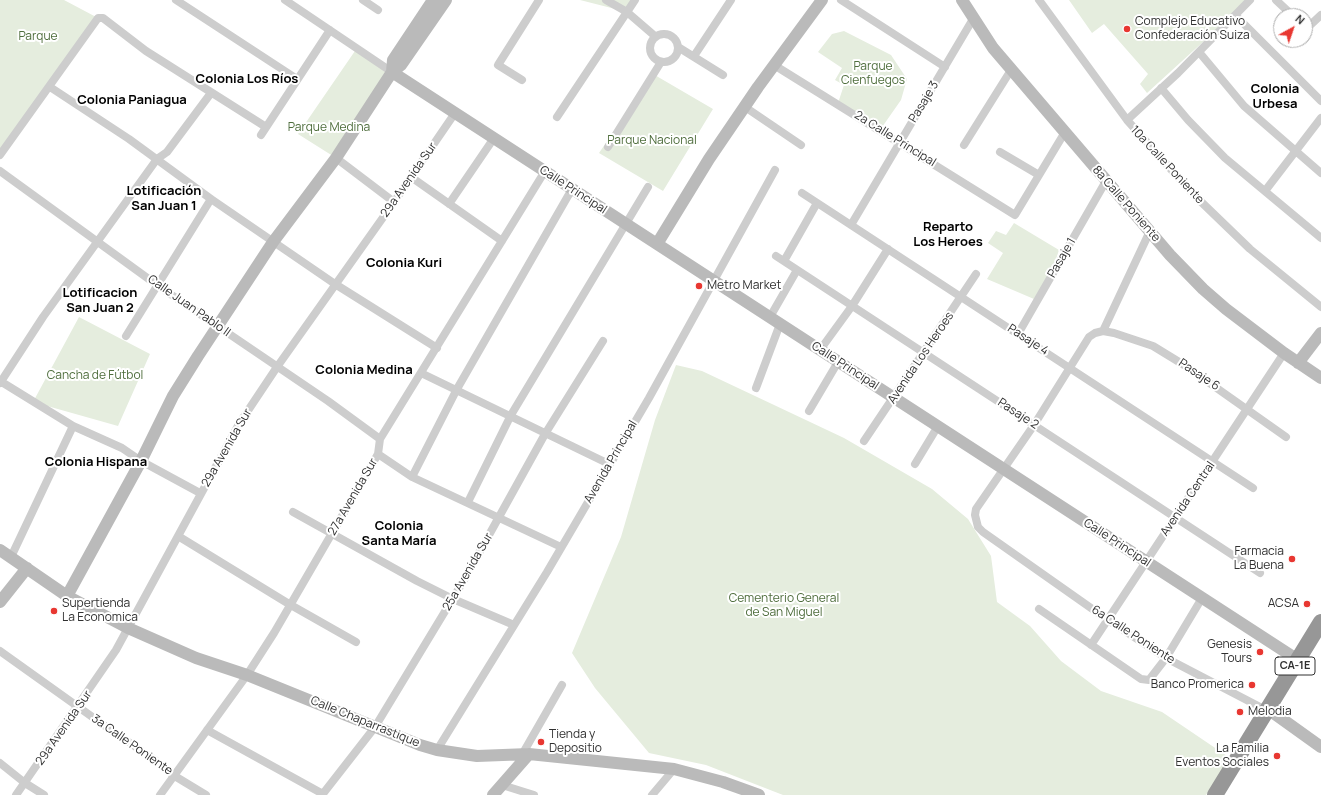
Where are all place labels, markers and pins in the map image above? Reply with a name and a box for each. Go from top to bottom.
place label: Complejo Educativo Confederación Suiza [1135,15,1250,43]
marker: Complejo Educativo Confederación Suiza [1122,24,1132,34]
place label: Metro Market [707,279,781,293]
marker: Metro Market [694,281,704,291]
place label: Farmacia La Buena [1234,545,1284,573]
marker: Farmacia La Buena [1287,554,1297,564]
place label: Supertienda La Economica [62,597,138,625]
place label: ACSA [1268,597,1299,611]
marker: ACSA [1302,599,1312,609]
marker: Supertienda La Economica [49,606,59,616]
place label: Genesis Tours [1207,638,1252,666]
marker: Genesis Tours [1255,647,1265,657]
place label: Banco Promerica [1151,678,1244,692]
marker: Banco Promerica [1247,680,1257,690]
place label: Melodia [1248,705,1292,719]
marker: Melodia [1235,707,1245,717]
place label: Tienda y Depositio [549,728,602,756]
marker: Tienda y Depositio [536,737,546,747]
place label: La Familia Eventos Sociales [1175,742,1269,770]
marker: La Familia Eventos Sociales [1272,751,1282,761]

